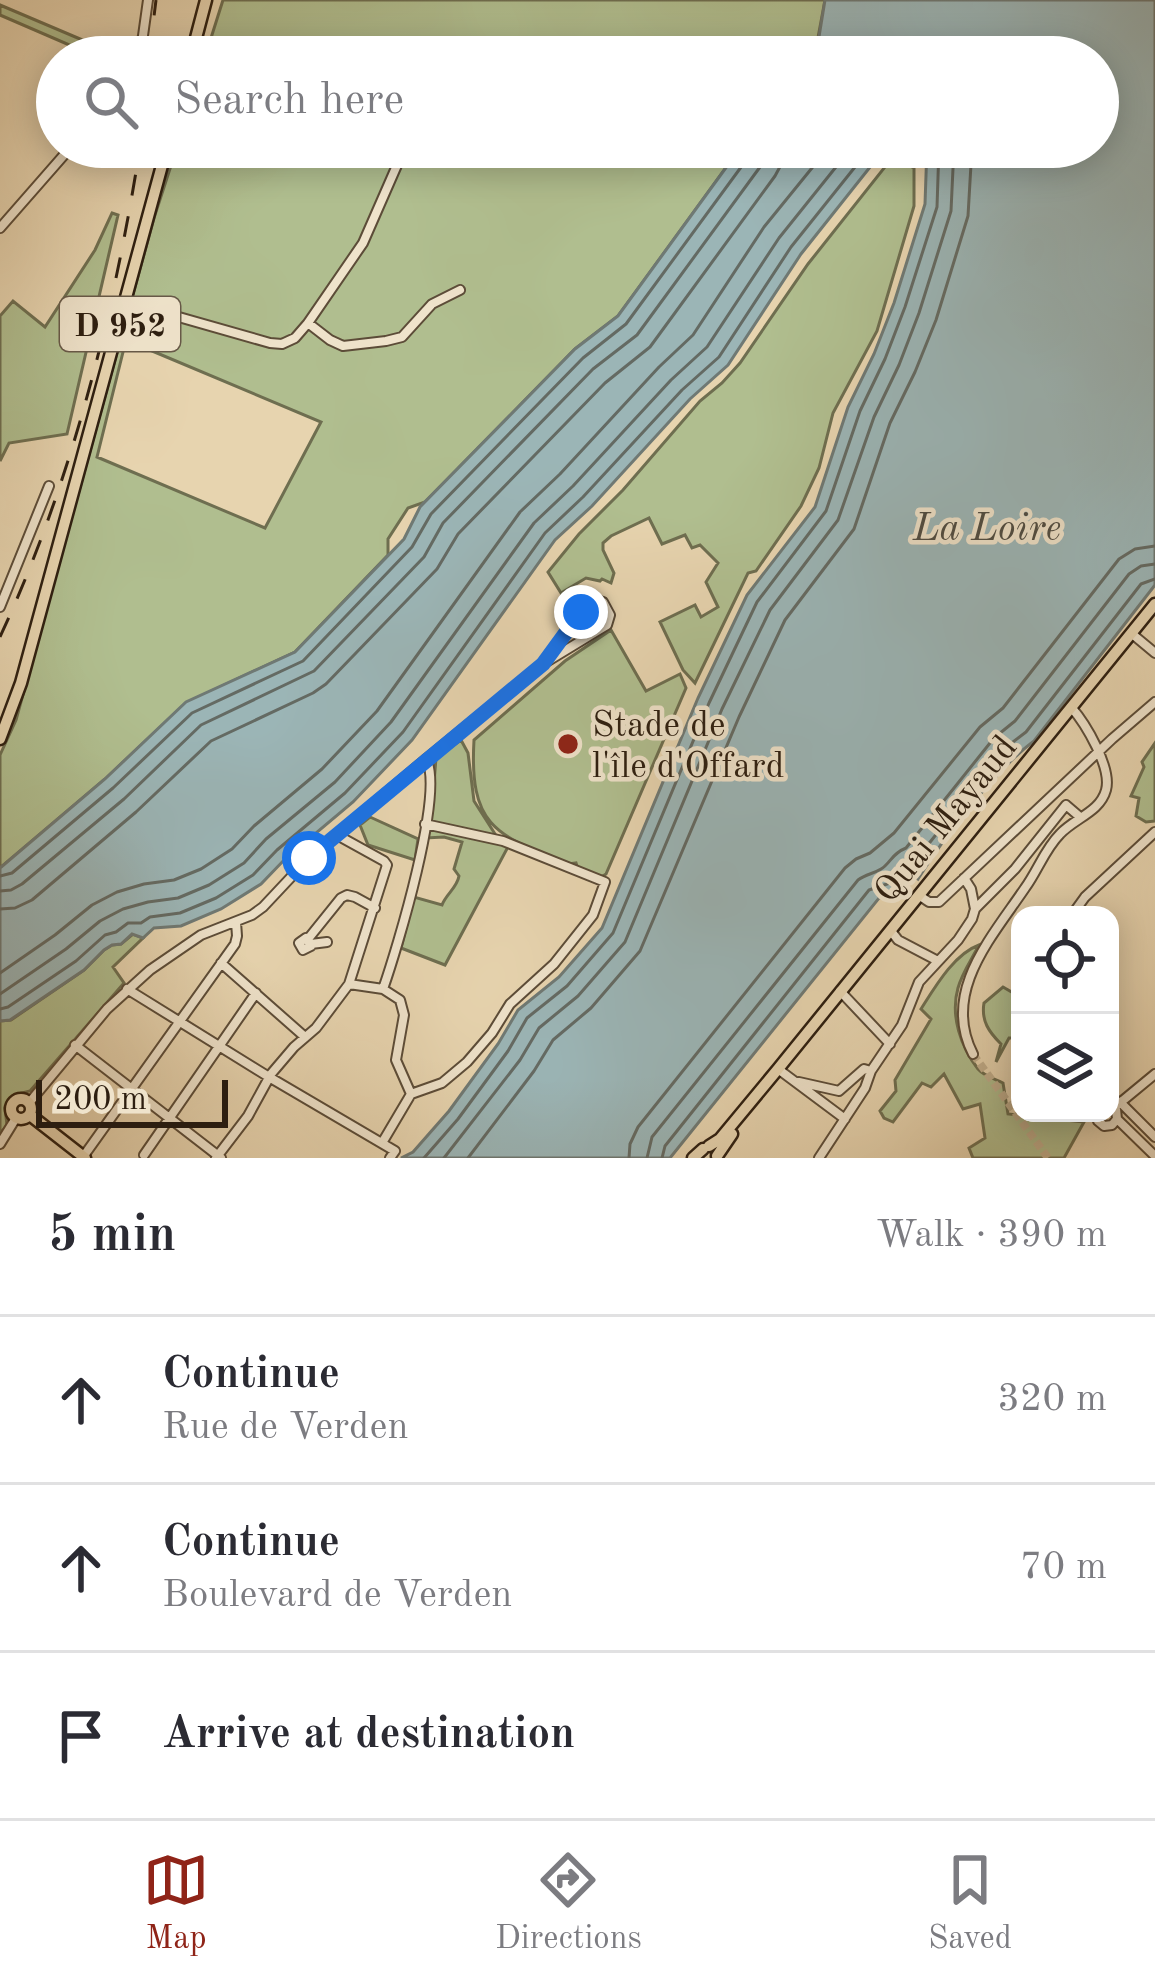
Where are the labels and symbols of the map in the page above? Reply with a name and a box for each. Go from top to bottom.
road number: D 952 [60,297,180,351]
water label: La Loire [912,510,1061,549]
route end [554,585,608,639]
place label: Stade de l'île d'Offard [592,709,785,786]
street label: Quai Mayaud [869,730,1025,911]
marker: Stade de l'île d'Offard [555,731,581,757]
route start [282,831,336,885]
scale bar [36,1074,228,1127]

